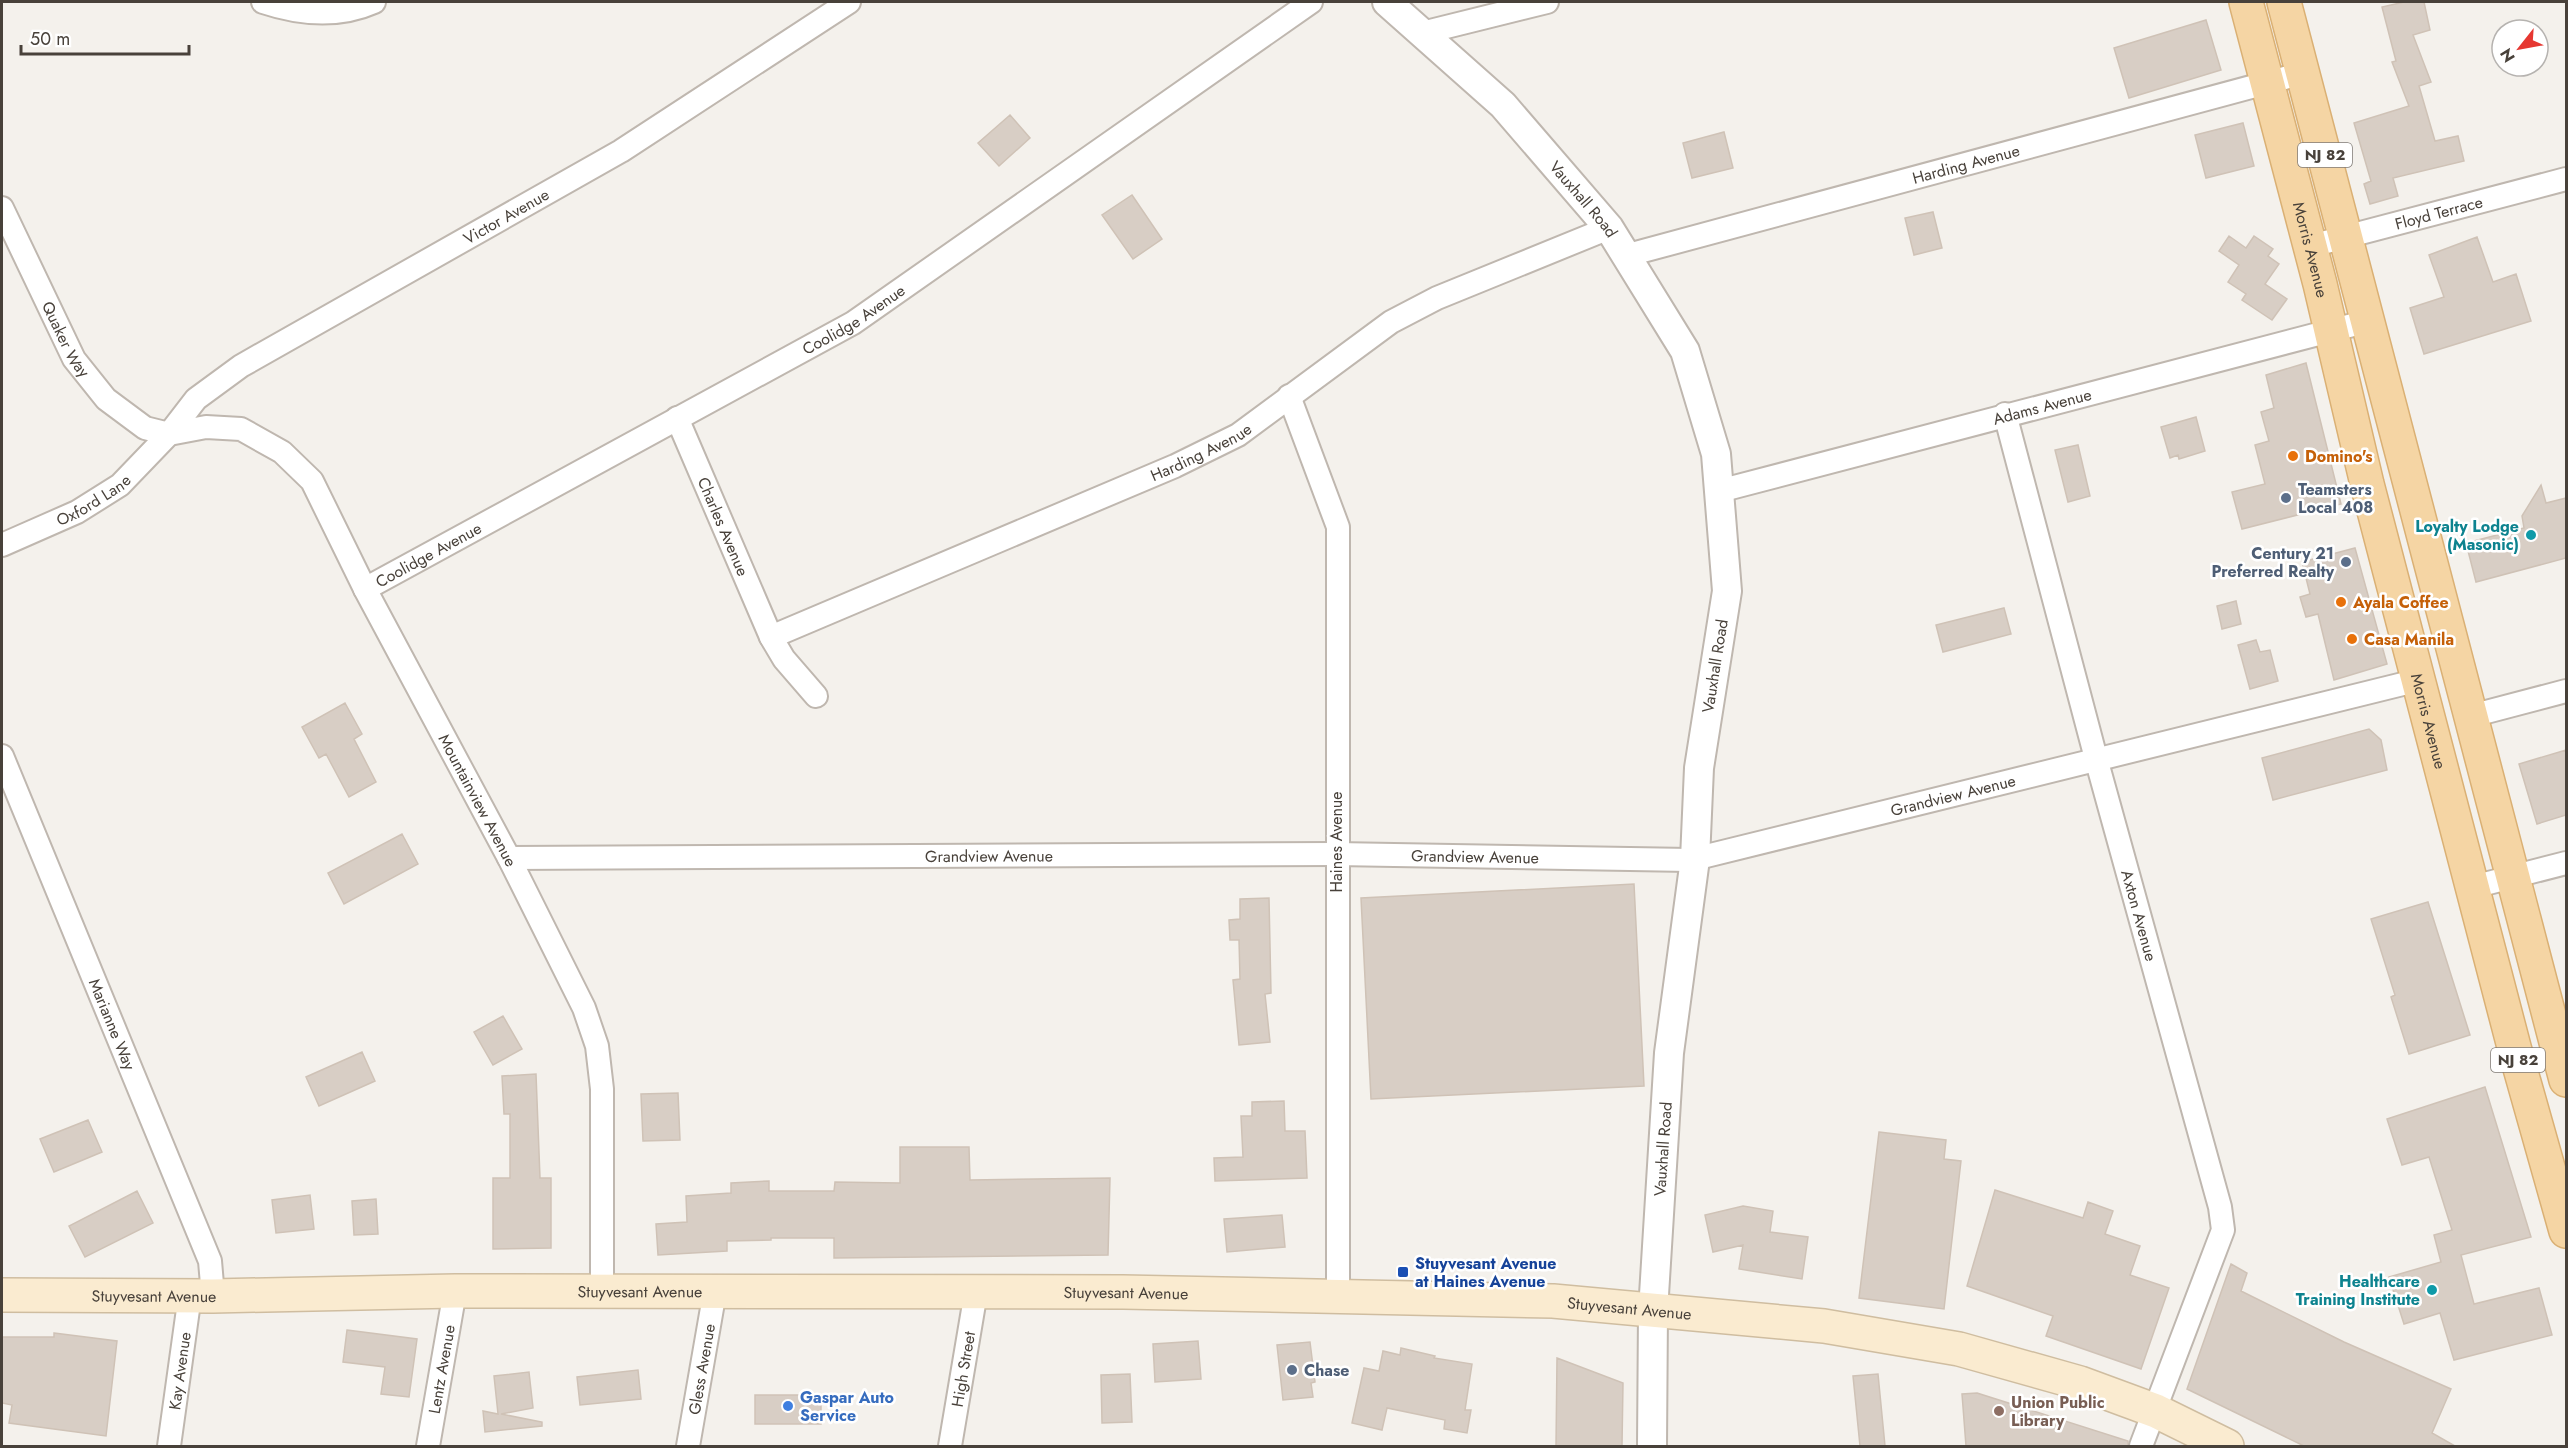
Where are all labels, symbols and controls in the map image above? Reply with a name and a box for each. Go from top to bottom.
scale bar [21,18,189,56]
north arrow [2490,18,2550,78]
text: 50 m [30,26,70,52]
text: N [2494,44,2521,67]
street label: Harding Avenue [1910,138,2022,189]
road number: NJ 82 [2298,143,2352,167]
street label: Vauxhall Road [1544,155,1623,242]
street label: Victor Avenue [459,183,553,249]
street label: Floyd Terrace [2392,190,2485,235]
street label: Morris Avenue [2287,199,2334,300]
street label: Coolidge Avenue [798,279,910,360]
street label: Quaker Way [37,297,96,383]
street label: Adams Avenue [1990,382,2094,430]
street label: Harding Avenue [1147,417,1256,487]
place label: Domino's [2305,445,2372,468]
marker: Domino's [2286,449,2300,463]
street label: Oxford Lane [52,469,136,531]
street label: Charles Avenue [692,473,755,580]
place label: Teamsters Local 408 [2298,478,2373,519]
marker: Teamsters Local 408 [2279,491,2293,505]
place label: Loyalty Lodge (Masonic) [2415,515,2519,556]
street label: Coolidge Avenue [371,516,485,593]
marker: Loyalty Lodge (Masonic) [2524,528,2538,542]
place label: Century 21 Preferred Realty [2212,542,2335,583]
marker: Century 21 Preferred Realty [2339,555,2353,569]
place label: Ayala Coffee [2352,591,2449,614]
marker: Ayala Coffee [2334,595,2348,609]
street label: Vauxhall Road [1696,618,1734,714]
place label: Casa Manila [2364,628,2454,651]
marker: Casa Manila [2345,632,2359,646]
street label: Morris Avenue [2405,671,2452,771]
street label: Mountainview Avenue [433,730,523,870]
street label: Grandview Avenue [1888,769,2018,822]
street label: Haines Avenue [1325,791,1348,893]
street label: Grandview Avenue [925,844,1053,867]
street label: Grandview Avenue [1411,844,1539,869]
street label: Axton Avenue [2116,867,2163,964]
street label: Marianne Way [83,975,142,1074]
road number: NJ 82 [2491,1048,2545,1072]
street label: Vauxhall Road [1648,1101,1678,1197]
place label: Stuyvesant Avenue at Haines Avenue [1415,1252,1556,1293]
marker: Stuyvesant Avenue at Haines Avenue [1396,1265,1410,1279]
place label: Healthcare Training Institute [2296,1270,2420,1311]
street label: Stuyvesant Avenue [578,1280,702,1303]
street label: Stuyvesant Avenue [1064,1280,1189,1305]
marker: Healthcare Training Institute [2425,1283,2439,1297]
street label: Stuyvesant Avenue [92,1284,216,1308]
street label: Stuyvesant Avenue [1566,1291,1693,1325]
street label: Gless Avenue [682,1322,721,1416]
street label: Lentz Avenue [422,1323,460,1415]
street label: High Street [945,1329,981,1409]
street label: Kay Avenue [163,1330,196,1411]
place label: Chase [1304,1359,1349,1382]
marker: Chase [1285,1363,1299,1377]
place label: Gaspar Auto Service [800,1386,894,1427]
place label: Union Public Library [2011,1391,2105,1432]
marker: Gaspar Auto Service [781,1399,795,1413]
marker: Union Public Library [1992,1404,2006,1418]

